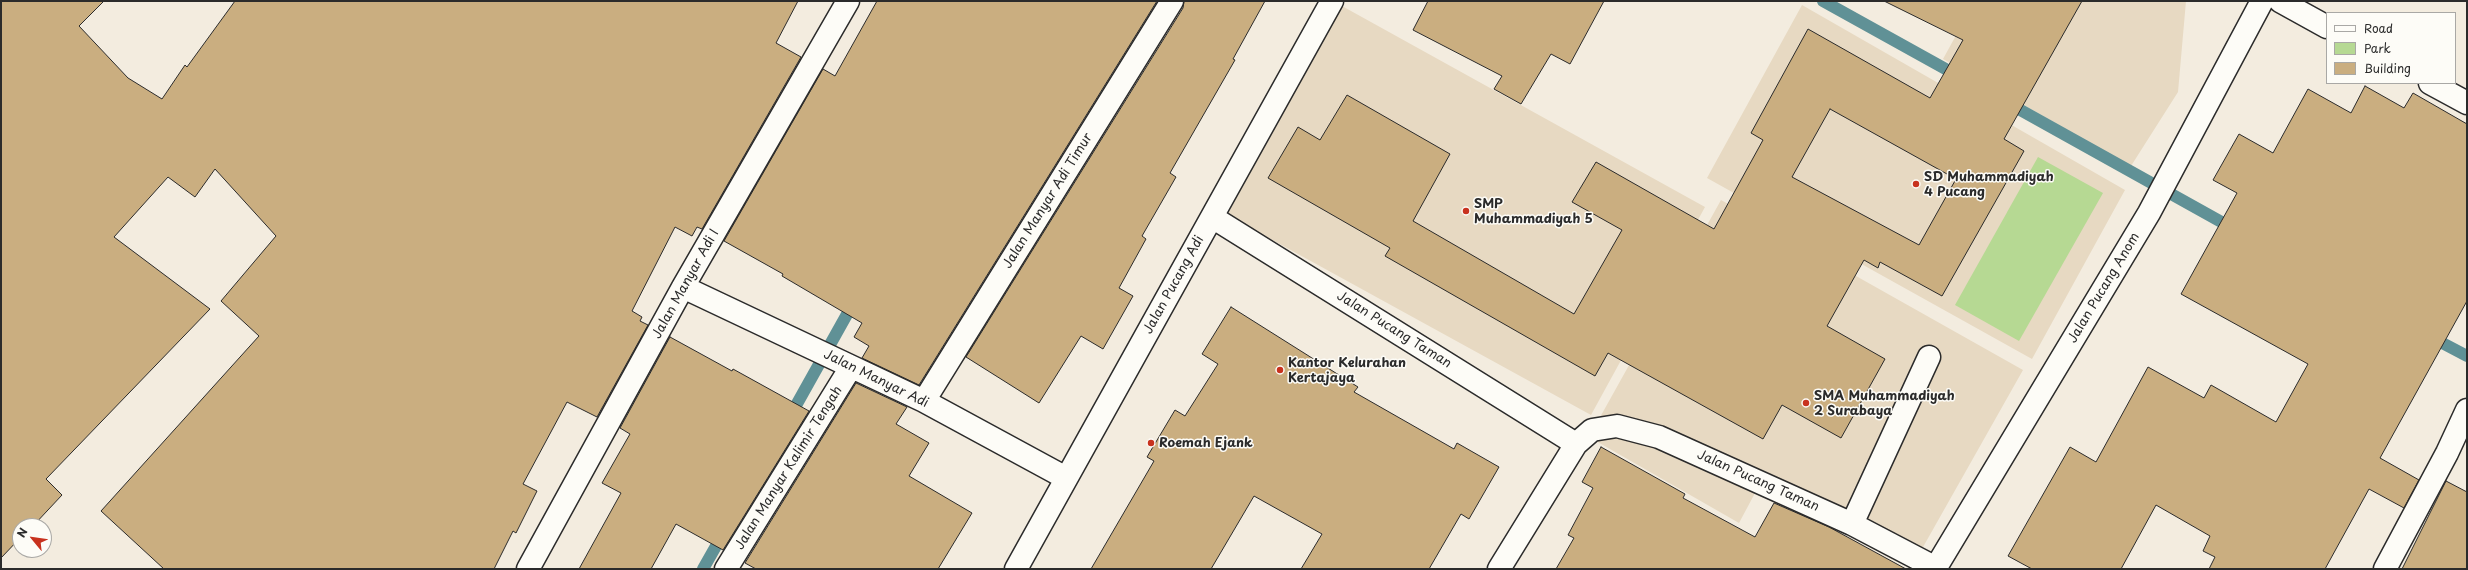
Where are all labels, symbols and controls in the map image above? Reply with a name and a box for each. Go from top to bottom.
legend [2326,12,2456,84]
text: Road [2364,19,2393,37]
text: Park [2364,39,2391,57]
text: Building [2364,59,2411,77]
street label: Jalan Manyar Adi Timur [1000,130,1096,272]
place label: SD Muhammadiyah 4 Pucang [1924,169,2054,200]
marker: SD Muhammadiyah 4 Pucang [1911,179,1921,189]
place label: SMP Muhammadiyah 5 [1474,196,1593,227]
marker: SMP Muhammadiyah 5 [1461,206,1471,216]
street label: Jalan Manyar Adi I [649,226,723,342]
street label: Jalan Pucang Anom [2065,230,2143,346]
street label: Jalan Pucang Adi [1141,233,1207,337]
street label: Jalan Pucang Taman [1334,288,1454,372]
street label: Jalan Manyar Adi [821,347,931,411]
place label: Kantor Kelurahan Kertajaya [1288,355,1406,386]
marker: Kantor Kelurahan Kertajaya [1275,365,1285,375]
street label: Jalan Manyar Kalimir Tengah [732,383,846,553]
place label: SMA Muhammadiyah 2 Surabaya [1814,388,1955,419]
marker: SMA Muhammadiyah 2 Surabaya [1801,398,1811,408]
place label: Roemah Ejank [1159,435,1253,451]
marker: Roemah Ejank [1146,438,1156,448]
street label: Jalan Pucang Taman [1694,447,1822,515]
north arrow [12,518,52,558]
text: N [12,524,31,540]

